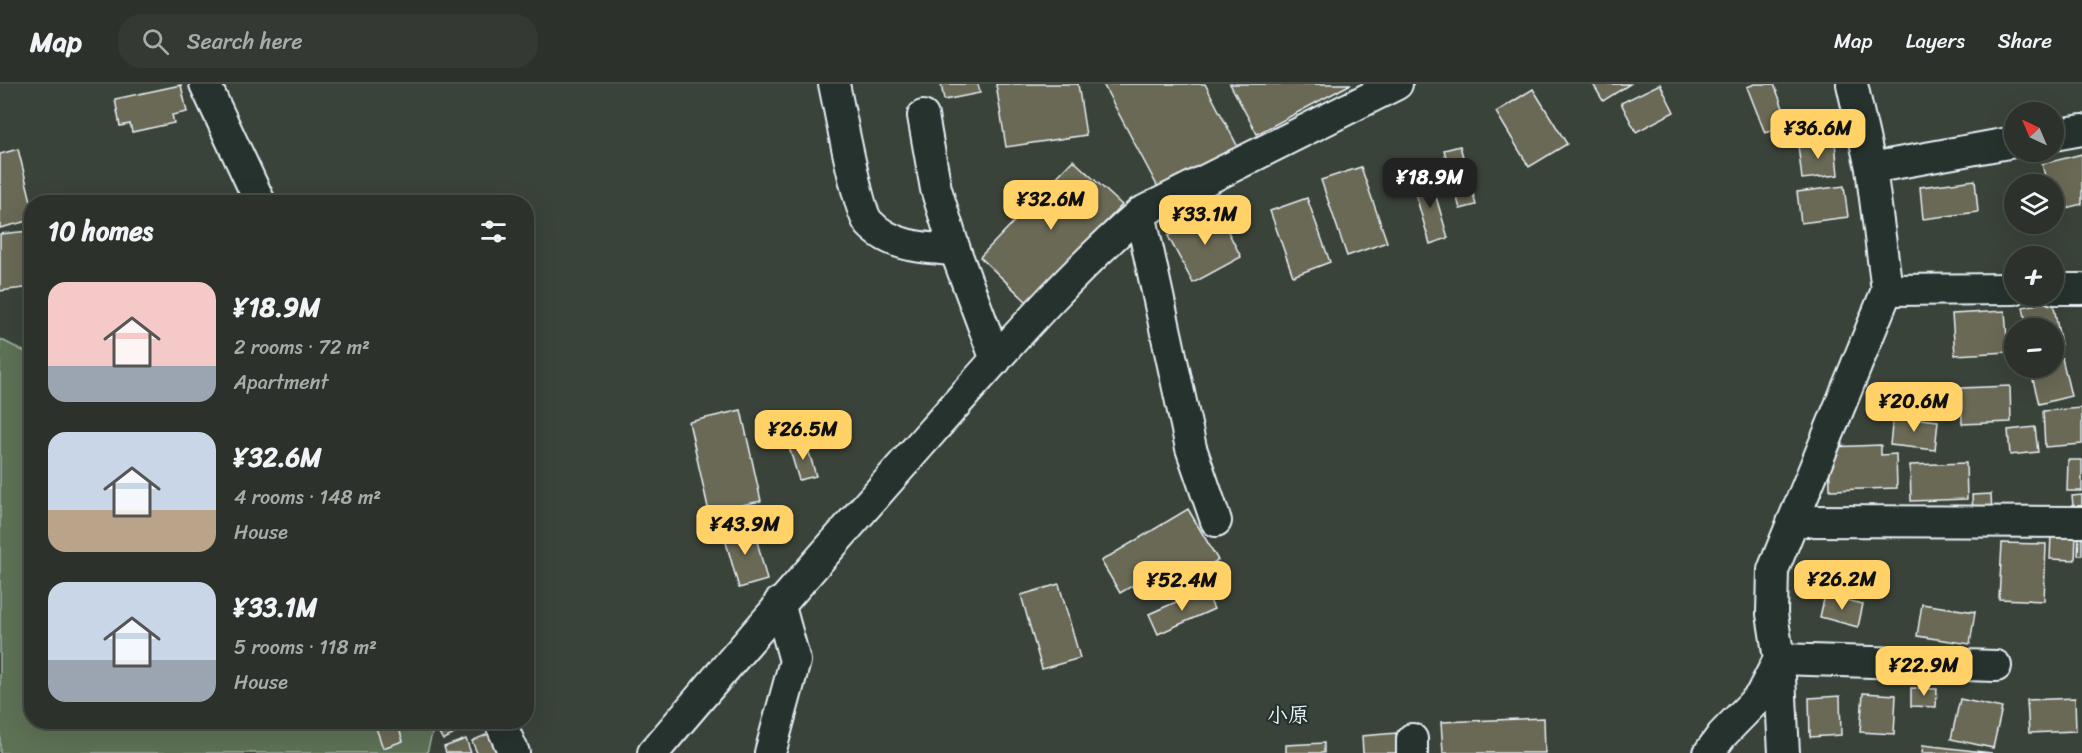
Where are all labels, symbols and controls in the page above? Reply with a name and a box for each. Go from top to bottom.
search box [118,14,538,68]
text: Map [30,17,82,66]
text: Search here [187,22,303,61]
text: Map [1834,22,1873,60]
text: Layers [1906,22,1965,60]
text: Share [1998,22,2052,60]
icon: search [139,25,172,58]
north arrow [2004,102,2064,162]
map controls [2004,102,2064,378]
pin: ¥36.6M [1769,109,1867,160]
text: ¥36.6M [1784,111,1852,146]
pin: ¥18.9M [1381,158,1479,209]
text: ¥18.9M [1397,160,1463,195]
button: layers [2004,174,2064,234]
pin: ¥32.6M [1002,180,1100,231]
text: ¥32.6M [1017,182,1085,217]
pin: ¥33.1M [1156,195,1254,246]
text: ¥33.1M [1173,197,1237,232]
text: 10 homes [48,208,153,254]
icon: filters [477,215,510,248]
button: + [2004,246,2064,306]
text: ¥18.9M [234,284,320,330]
icon: home [96,306,168,378]
button: − [2004,318,2064,378]
text: 2 rooms · 72 m² [234,330,370,365]
text: Apartment [234,365,328,400]
pin: ¥20.6M [1865,382,1963,433]
text: ¥20.6M [1880,384,1949,419]
pin: ¥26.5M [754,410,852,461]
text: ¥26.5M [769,412,837,447]
text: ¥32.6M [234,434,322,480]
icon: home [96,456,168,528]
text: 4 rooms · 148 m² [234,480,381,515]
pin: ¥43.9M [696,505,794,556]
text: ¥43.9M [710,507,780,542]
text: House [234,515,288,550]
pin: ¥26.2M [1793,560,1891,611]
pin: ¥52.4M [1133,561,1231,612]
text: ¥26.2M [1808,562,1876,597]
text: ¥52.4M [1147,563,1217,598]
text: ¥33.1M [234,584,317,630]
icon: home [96,606,168,678]
text: 5 rooms · 118 m² [234,630,377,665]
pin: ¥22.9M [1875,646,1973,697]
text: ¥22.9M [1890,648,1958,683]
text: House [234,665,288,700]
district label: 小原 [1267,696,1309,734]

